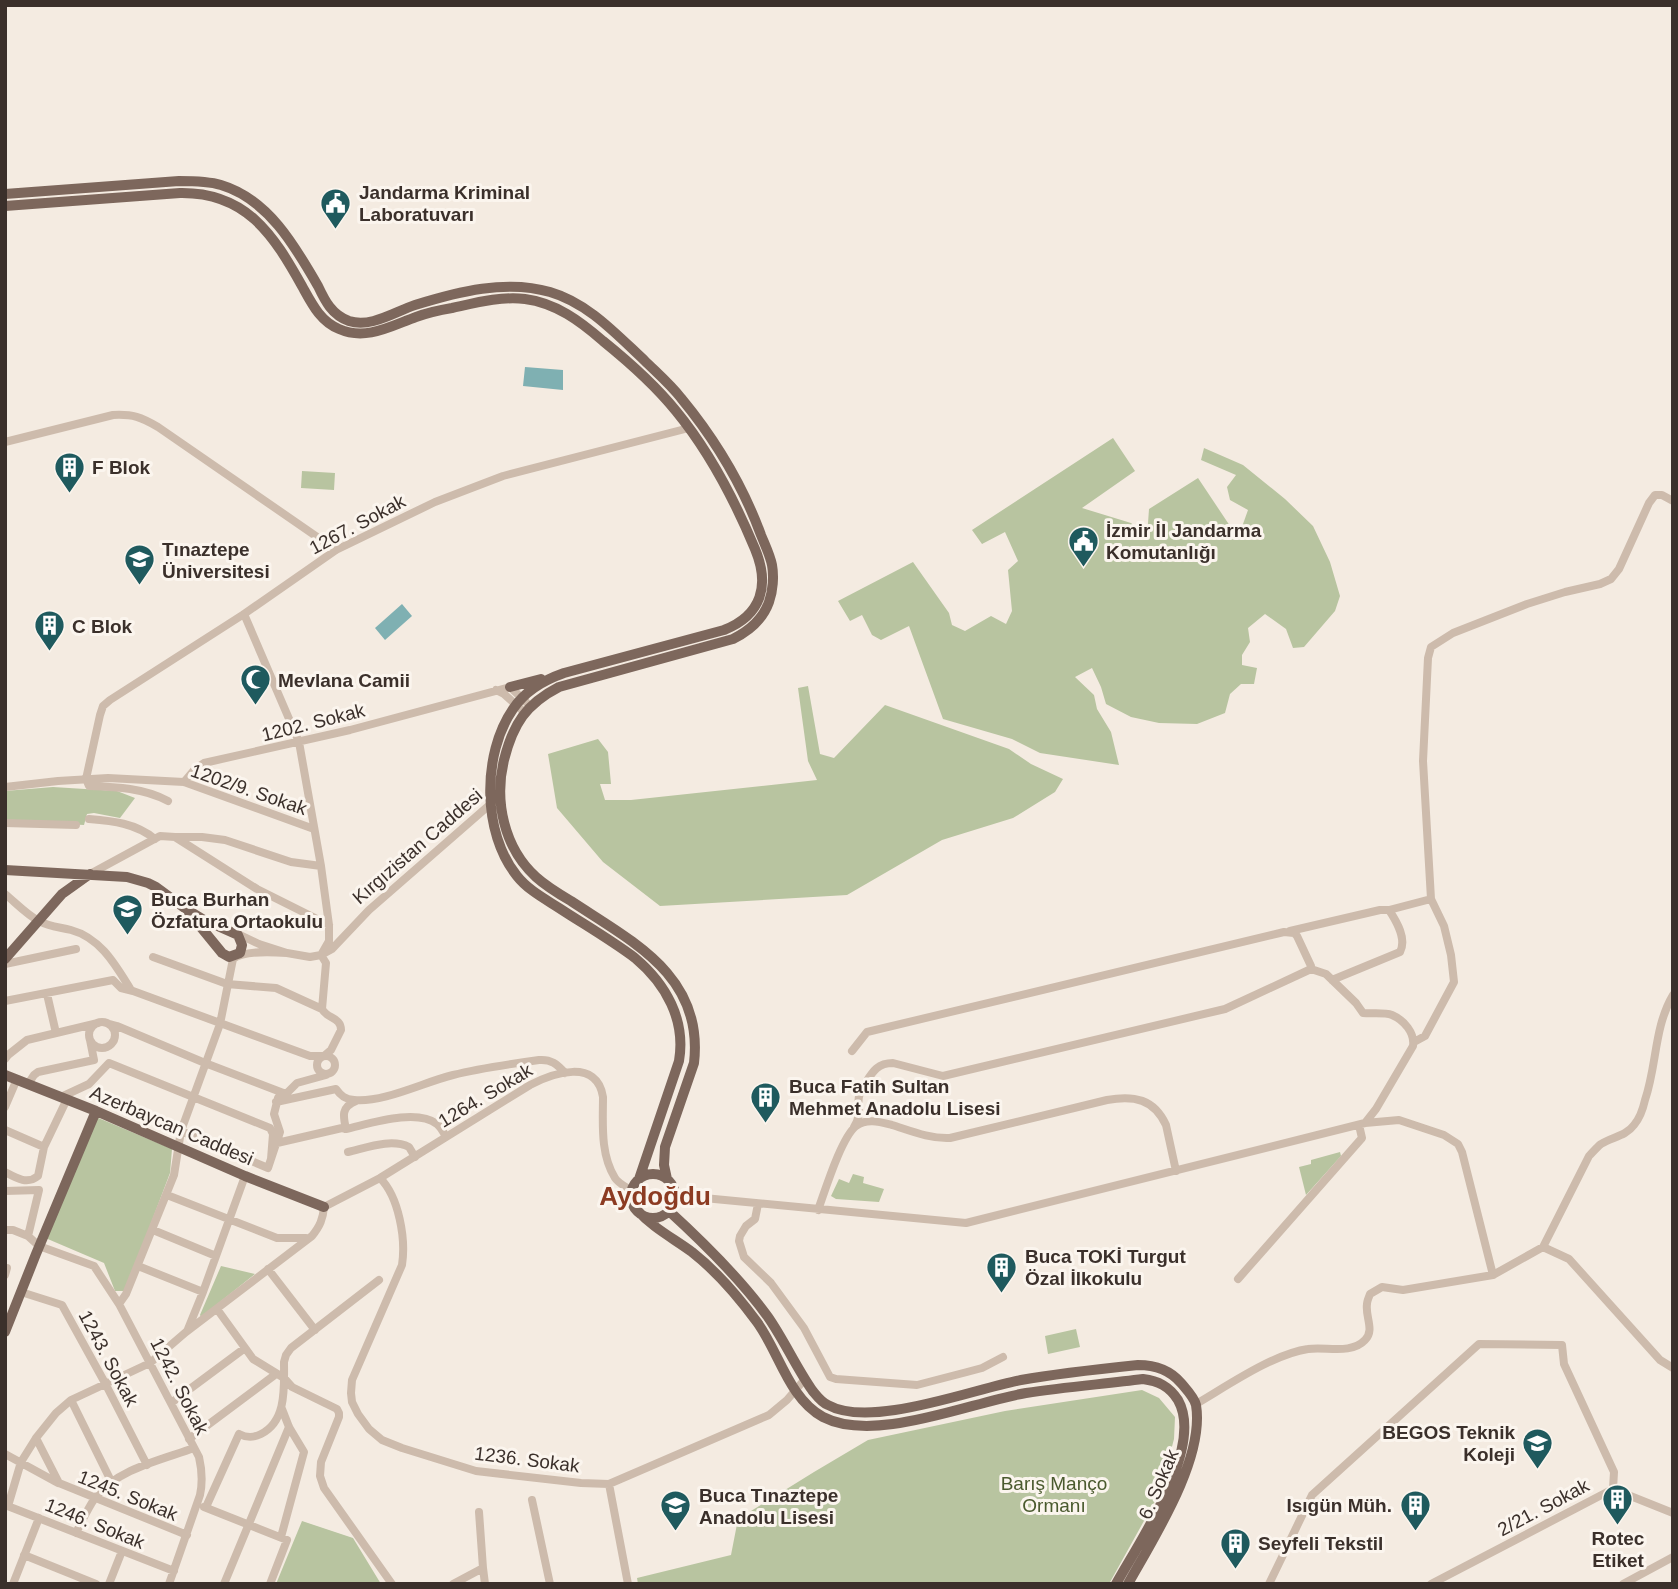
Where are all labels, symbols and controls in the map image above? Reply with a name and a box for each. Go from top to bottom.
place label: Jandarma Kriminal Laboratuvarı [359,182,530,225]
public building icon: Jandarma Kriminal Laboratuvarı [319,186,353,230]
building icon: F Blok [52,450,86,494]
place label: F Blok [92,457,150,478]
street label: 1267. Sokak [306,490,409,559]
place label: İzmir İl Jandarma Komutanlığı [1106,520,1262,563]
public building icon: İzmir İl Jandarma Komutanlığı [1066,524,1100,568]
place label: Tınaztepe Üniversitesi [162,539,270,582]
school or university icon: Tınaztepe Üniversitesi [122,543,156,587]
building icon: C Blok [32,609,66,653]
place label: C Blok [72,616,133,637]
mosque icon: Mevlana Camii [238,663,272,707]
place label: Mevlana Camii [278,670,410,691]
street label: 1202. Sokak [259,699,367,745]
street label: 1202/9. Sokak [188,760,310,819]
street label: Kırgızistan Caddesi [348,784,486,908]
place label: Buca Burhan Özfatura Ortaokulu [151,889,323,932]
school or university icon: Buca Burhan Özfatura Ortaokulu [111,893,145,937]
street label: 1264. Sokak [435,1059,536,1132]
place label: Buca Fatih Sultan Mehmet Anadolu Lisesi [789,1076,1001,1119]
building icon: Buca Fatih Sultan Mehmet Anadolu Lisesi [749,1080,783,1124]
street label: Azerbaycan Caddesi [87,1082,257,1169]
district label: Aydoğdu [599,1181,711,1211]
place label: Buca TOKİ Turgut Özal İlkokulu [1025,1246,1186,1289]
building icon: Buca TOKİ Turgut Özal İlkokulu [985,1250,1019,1294]
street label: 1243. Sokak [74,1307,143,1410]
street label: 1242. Sokak [146,1334,213,1438]
place label: BEGOS Teknik Koleji [1382,1422,1515,1465]
school or university icon: BEGOS Teknik Koleji [1521,1426,1555,1470]
street label: 1236. Sokak [473,1443,581,1476]
street label: 6. Sokak [1134,1446,1183,1522]
street label: 1245. Sokak [75,1466,181,1525]
park label: Barış Manço Ormanı [1001,1473,1107,1516]
street label: 2/21. Sokak [1494,1474,1593,1540]
building icon: Rotec Etiket [1601,1482,1635,1526]
place label: Buca Tınaztepe Anadolu Lisesi [699,1485,838,1528]
building icon: Isıgün Müh. [1398,1488,1432,1532]
school or university icon: Buca Tınaztepe Anadolu Lisesi [659,1489,693,1533]
street label: 1246. Sokak [42,1494,148,1553]
place label: Isıgün Müh. [1286,1495,1392,1516]
building icon: Seyfeli Tekstil [1218,1526,1252,1570]
place label: Rotec Etiket [1592,1528,1645,1571]
place label: Seyfeli Tekstil [1258,1533,1383,1554]

